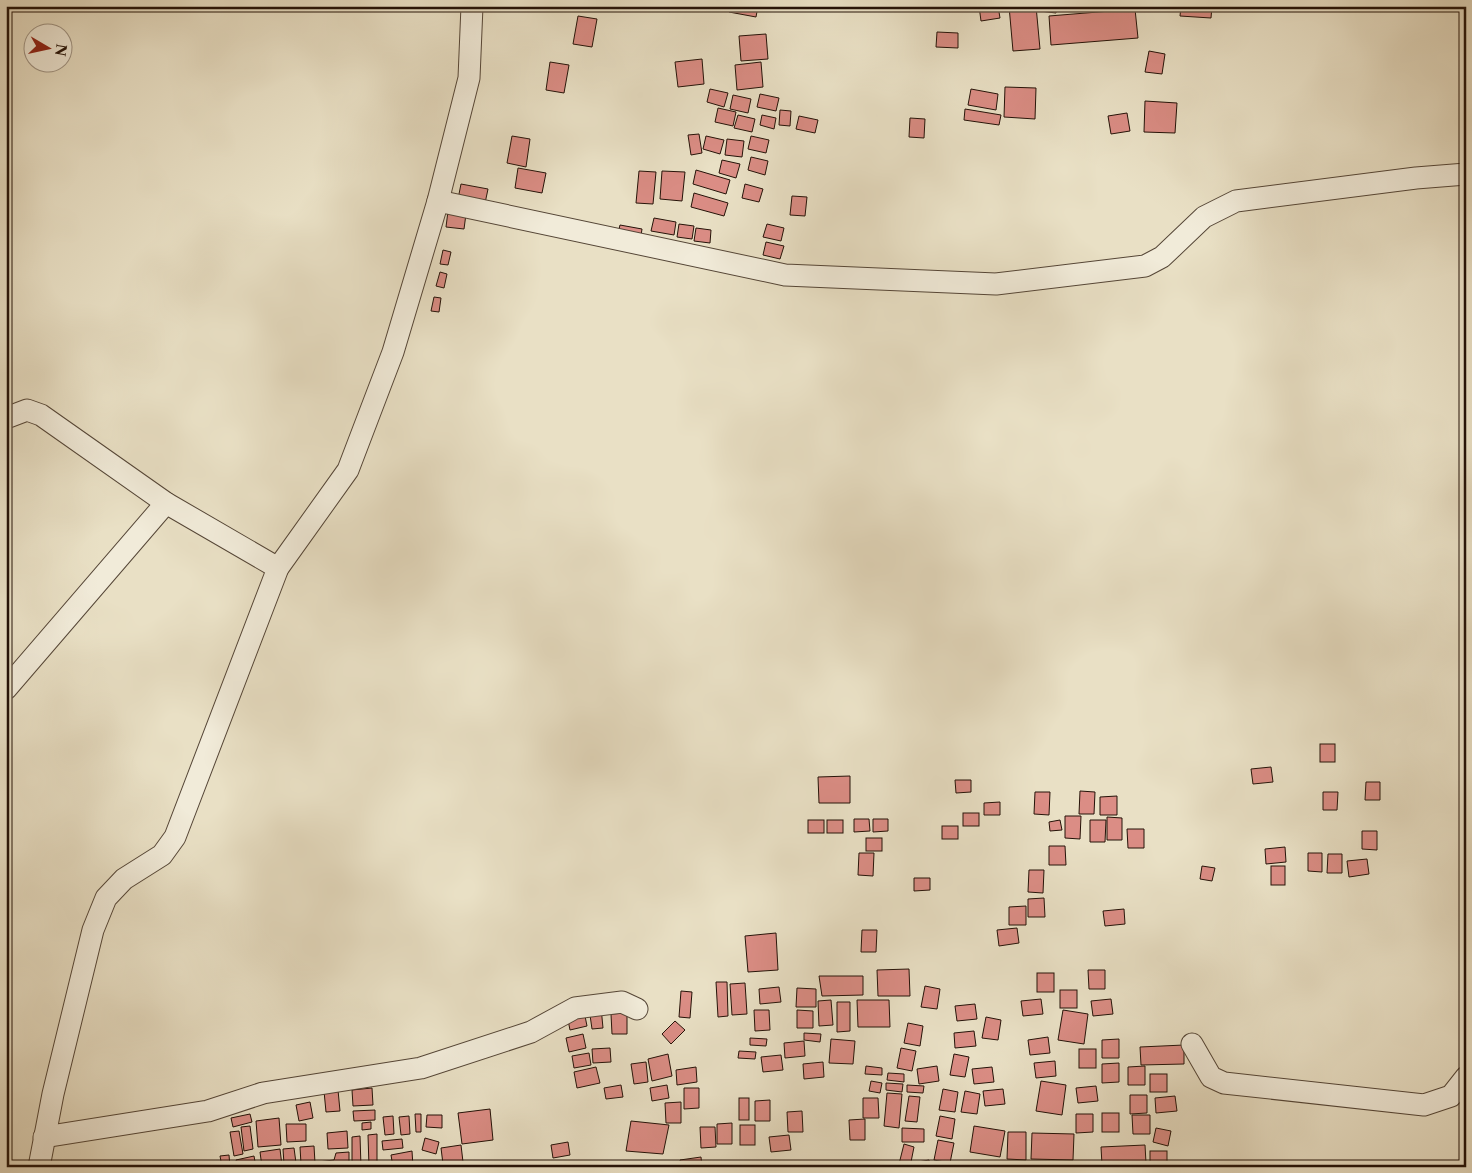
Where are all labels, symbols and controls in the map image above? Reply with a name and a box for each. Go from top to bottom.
north arrow [22,22,72,72]
text: N [51,43,71,57]

